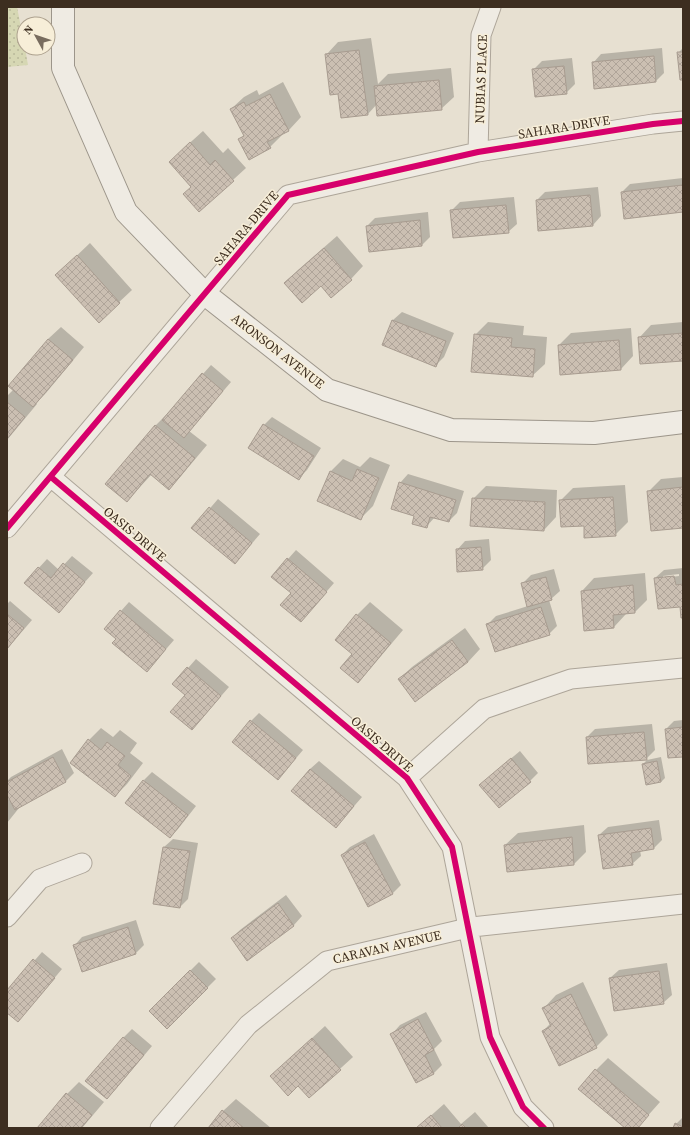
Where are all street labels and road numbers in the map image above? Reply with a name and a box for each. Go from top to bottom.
street label: NUBIAS PLACE [471,34,491,124]
street label: SAHARA DRIVE [517,111,611,143]
street label: SAHARA DRIVE [210,187,282,269]
street label: ARONSON AVENUE [228,309,328,393]
street label: OASIS DRIVE [100,503,170,565]
street label: OASIS DRIVE [347,712,417,776]
street label: CARAVAN AVENUE [331,926,443,968]

